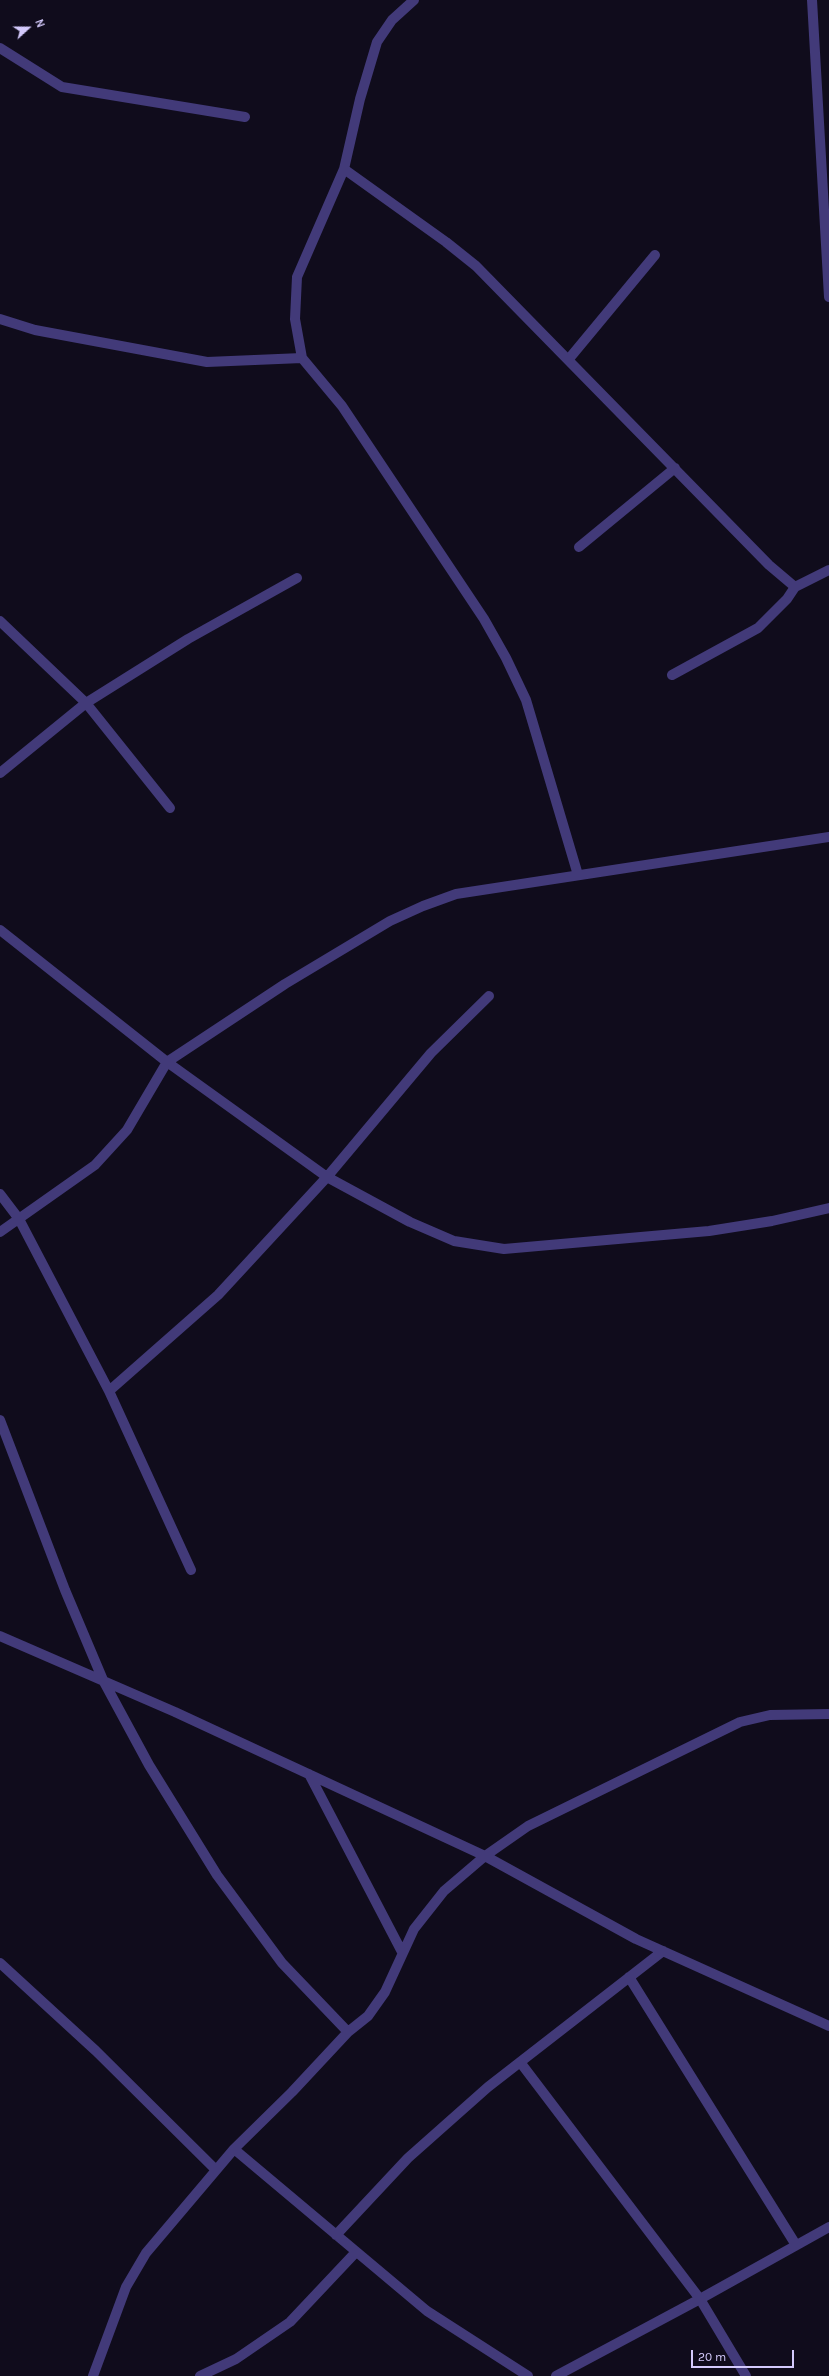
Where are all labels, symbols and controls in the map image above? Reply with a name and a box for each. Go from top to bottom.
north arrow [8,8,48,48]
text: N [32,18,47,30]
scale bar [693,2342,796,2368]
text: 20 m [698,2350,726,2364]

